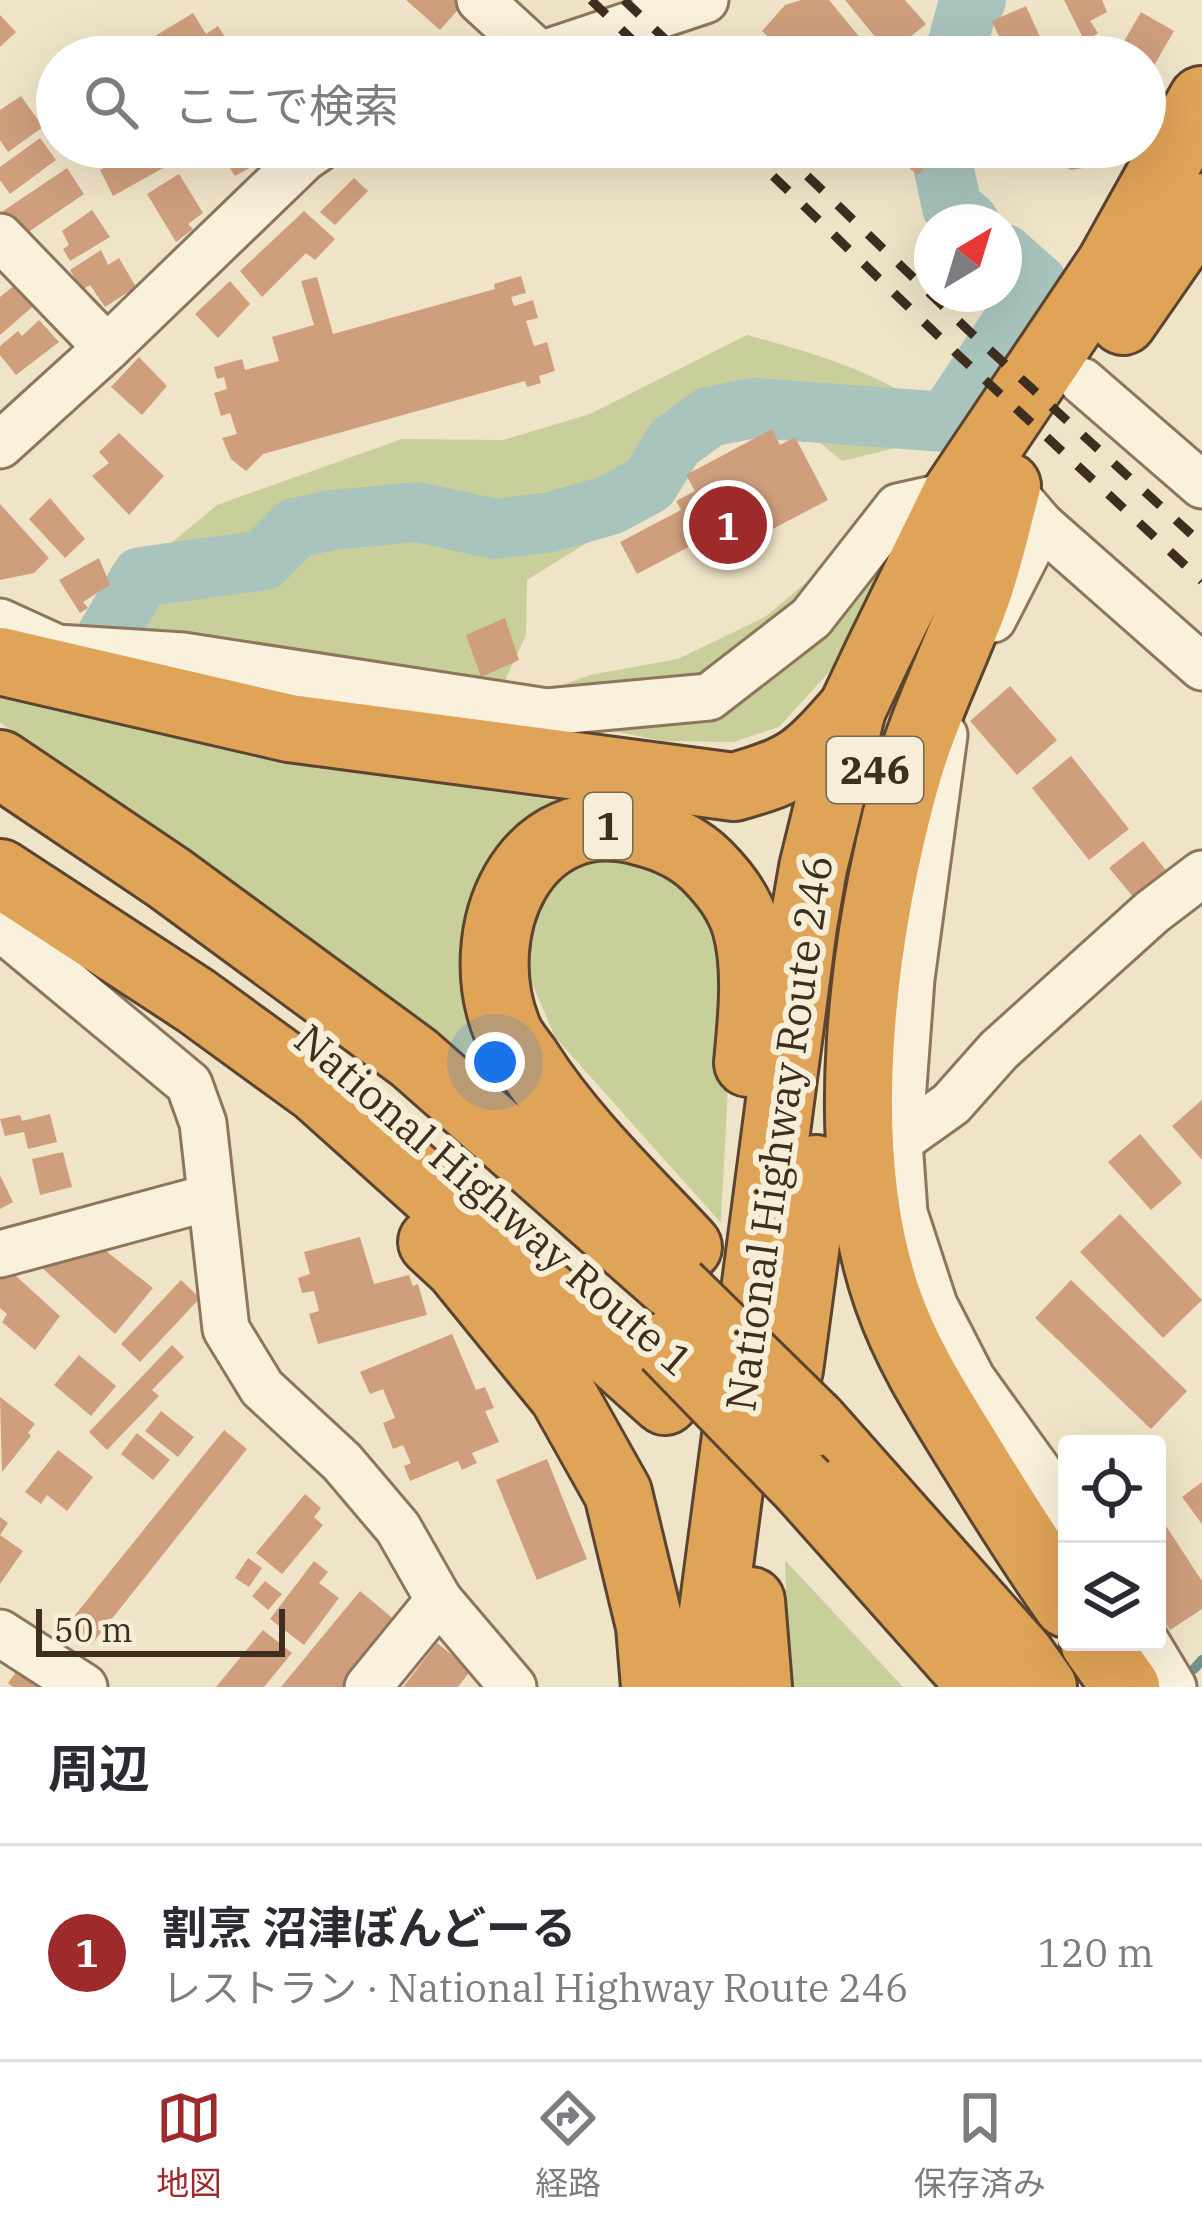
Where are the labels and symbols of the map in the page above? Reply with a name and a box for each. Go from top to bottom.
north arrow [914,204,1022,312]
pin: 1 [689,480,767,570]
road number: 246 [827,737,923,803]
road number: 1 [584,793,632,859]
street label: National Highway Route 246 [712,851,845,1414]
street label: National Highway Route 1 [284,1011,705,1388]
your location [465,1032,525,1092]
scale bar [36,1603,285,1656]

